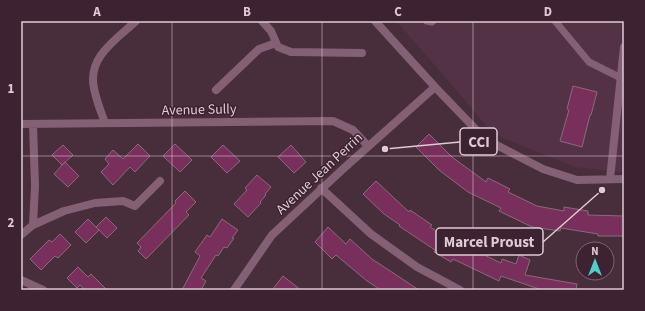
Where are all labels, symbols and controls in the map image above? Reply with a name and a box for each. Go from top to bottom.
text: A [92,3,101,21]
text: B [243,3,251,21]
text: C [394,3,402,21]
text: D [544,3,552,21]
text: 1 [8,80,15,98]
street label: Avenue Sully [161,99,237,121]
street label: Avenue Jean Perrin [272,128,368,219]
callout: CCI [460,128,497,155]
text: CCI [468,132,490,153]
text: 2 [8,214,15,232]
callout: Marcel Proust [436,228,543,255]
text: Marcel Proust [444,232,535,253]
north arrow [575,241,615,281]
text: N [591,244,599,259]

